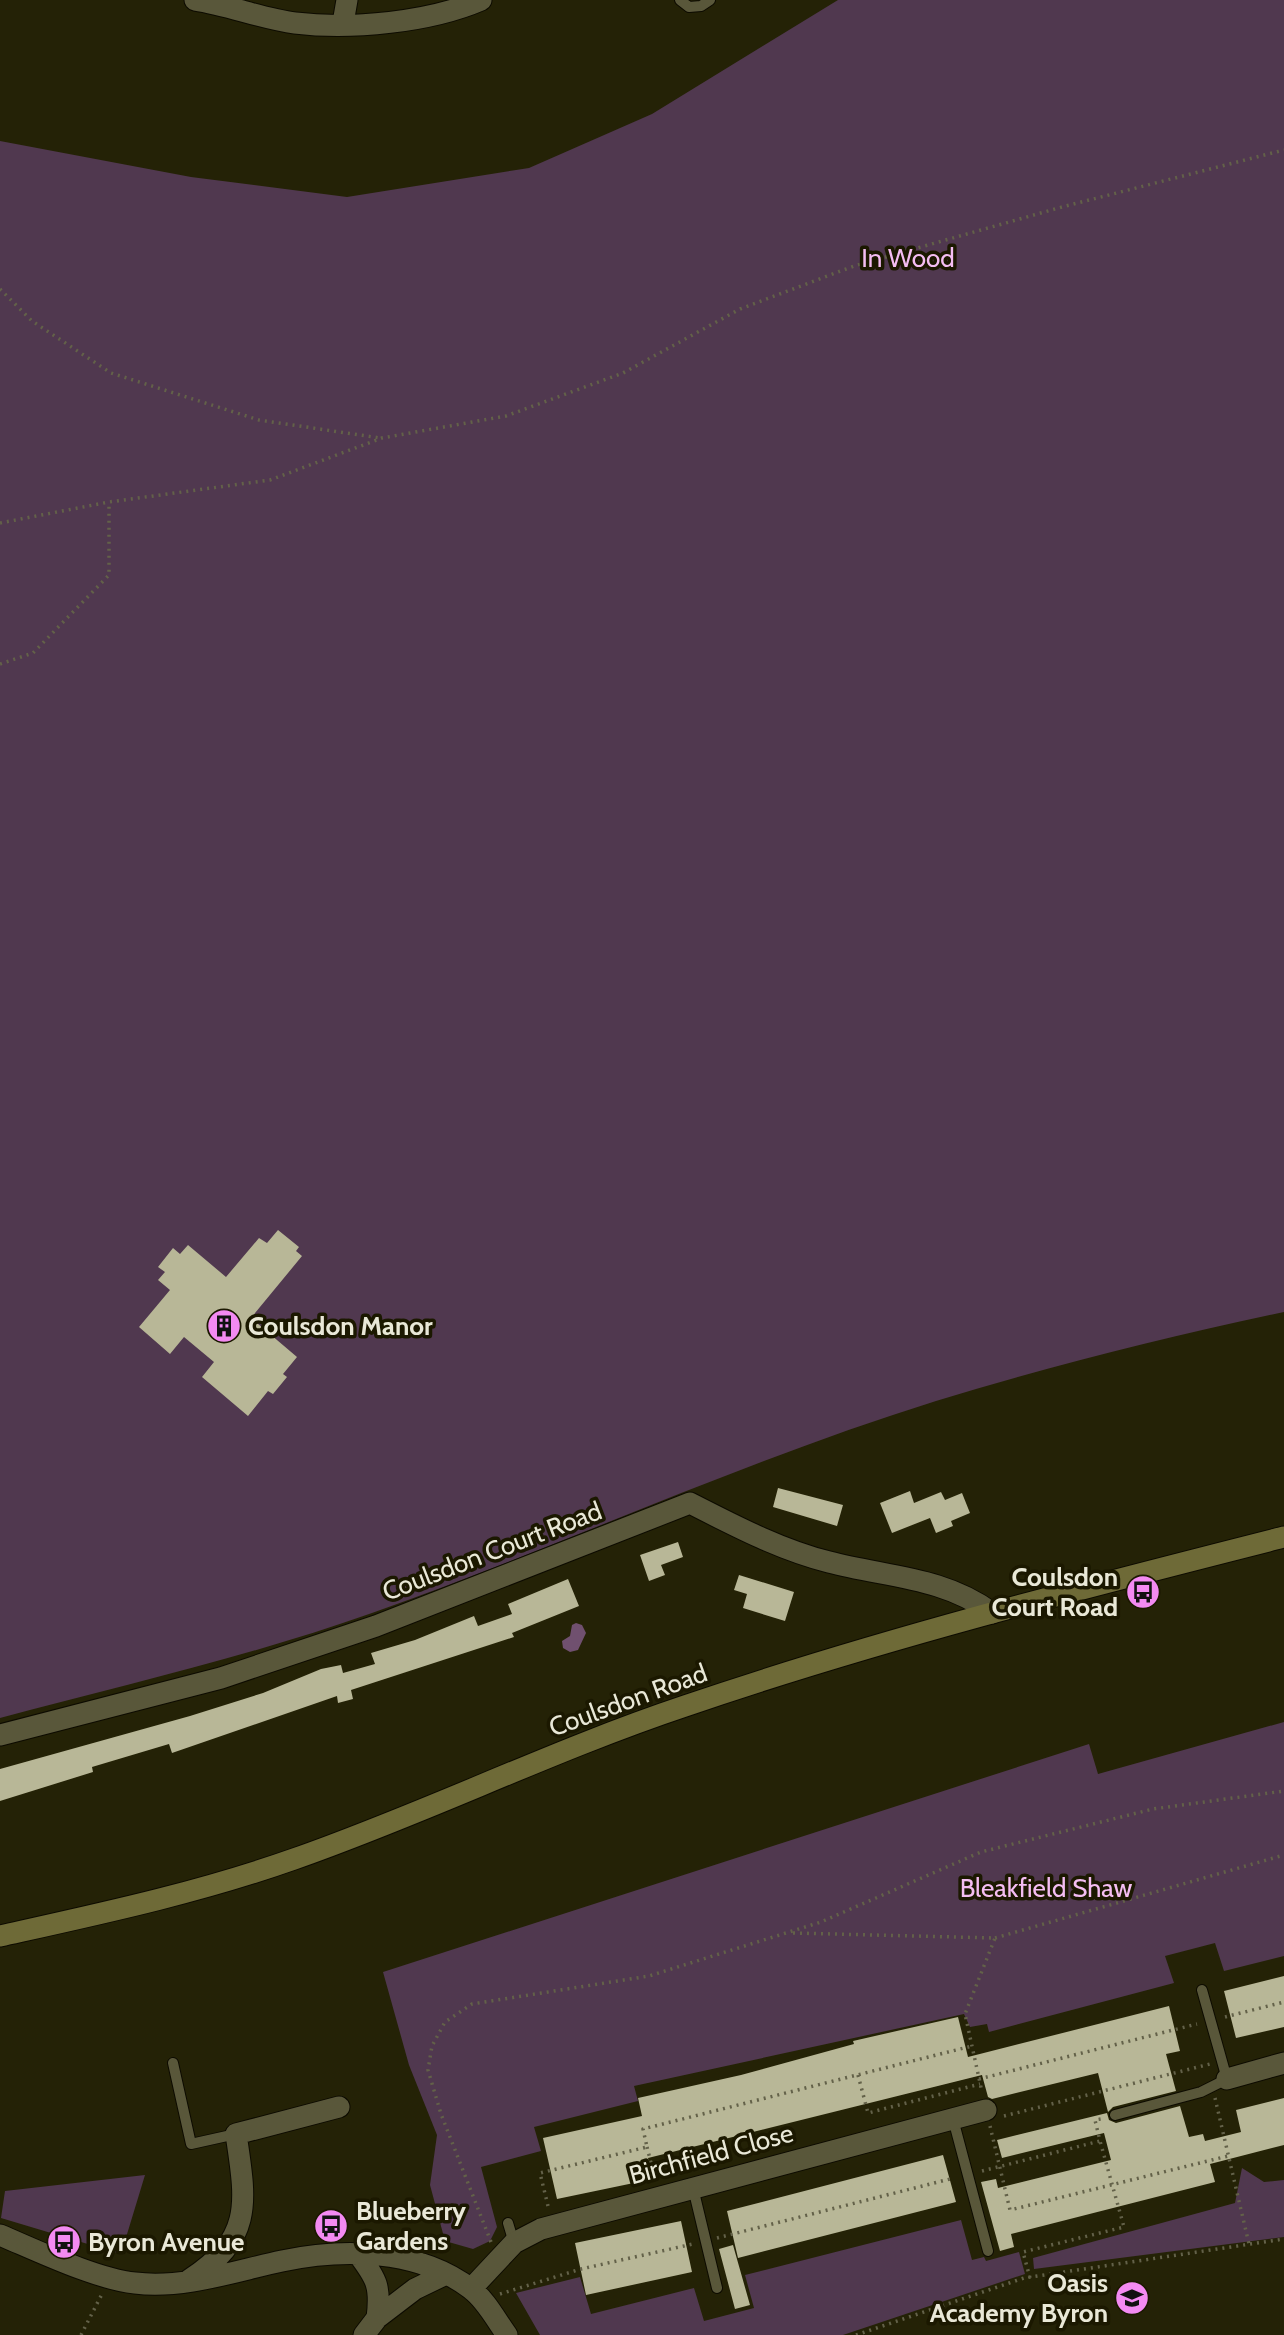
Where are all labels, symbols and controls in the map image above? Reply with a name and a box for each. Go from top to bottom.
park label: In Wood [861,242,955,274]
building icon: Coulsdon Manor [205,1307,243,1345]
place label: Coulsdon Manor [248,1310,433,1342]
street label: Coulsdon Court Road [378,1494,606,1608]
place label: Coulsdon Court Road [991,1561,1118,1623]
bus stop icon: Coulsdon Court Road [1124,1573,1162,1611]
street label: Coulsdon Road [545,1657,711,1743]
park label: Bleakfield Shaw [960,1872,1132,1904]
street label: Birchfield Close [625,2117,797,2191]
place label: Blueberry Gardens [356,2195,466,2257]
bus stop icon: Blueberry Gardens [312,2207,350,2245]
bus stop icon: Byron Avenue [45,2223,83,2261]
place label: Byron Avenue [88,2226,244,2258]
place label: Oasis Academy Byron [930,2267,1108,2329]
school or university icon: Oasis Academy Byron [1113,2279,1151,2317]

